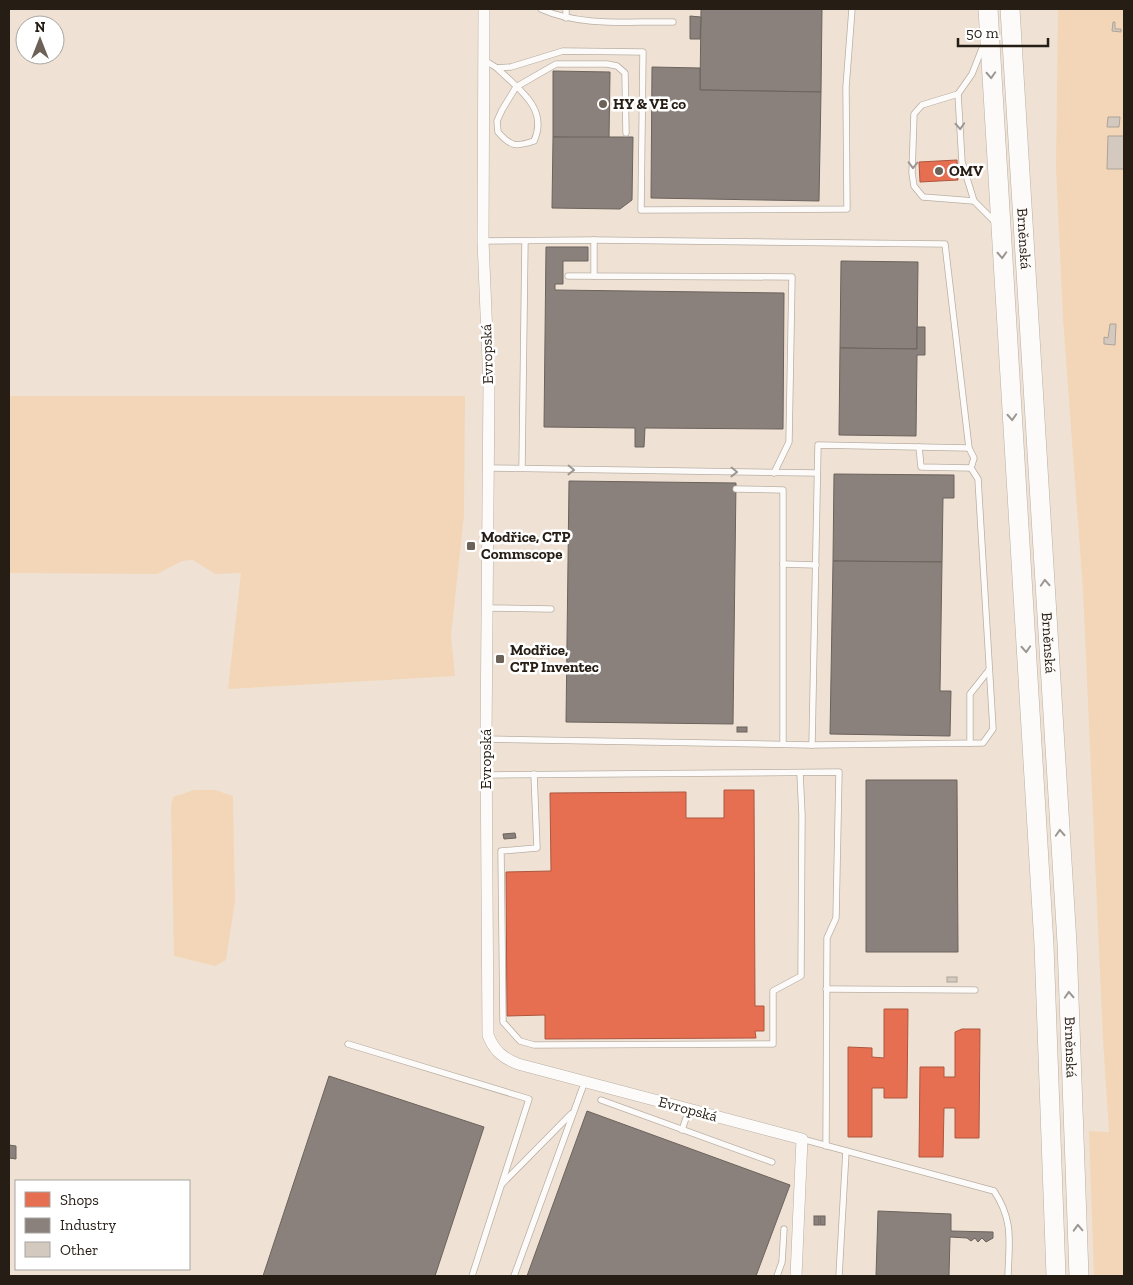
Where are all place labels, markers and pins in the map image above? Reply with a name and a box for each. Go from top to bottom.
place label: HY & VE co [613,95,686,113]
marker: HY & VE co [597,98,609,110]
place label: OMV [949,162,984,180]
marker: OMV [933,165,945,177]
place label: Modřice, CTP Commscope [481,528,571,563]
marker: Modřice, CTP Commscope [465,540,477,552]
place label: Modřice, CTP Inventec [510,641,599,676]
marker: Modřice, CTP Inventec [494,653,506,665]

